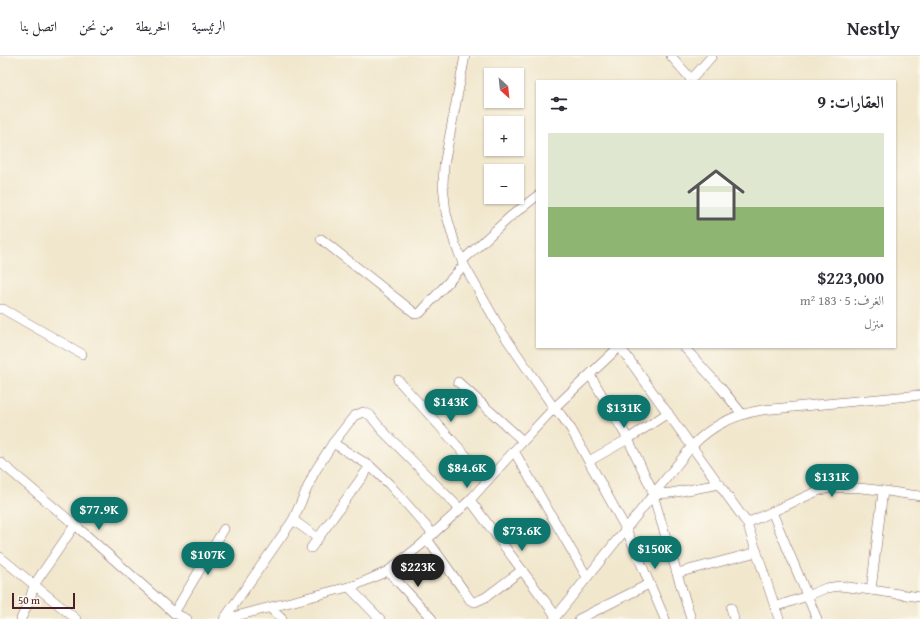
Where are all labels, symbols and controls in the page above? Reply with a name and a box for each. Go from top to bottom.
text: Nestly [847,14,900,42]
text: اتصل بنا [20,16,57,36]
text: من نحن [79,16,114,36]
text: الخريطة [136,16,170,36]
text: الرئيسية [192,16,225,36]
north arrow [484,68,524,108]
map controls [484,68,524,204]
text: العقارات: 9 [817,89,884,114]
icon: filters [548,93,570,115]
button: + [484,116,524,156]
icon: home [680,159,752,231]
button: − [484,164,524,204]
text: $223,000 [818,265,884,290]
text: الغرف: 5 · 183 m² [800,291,884,310]
text: منزل [864,314,884,333]
pin: $143K [423,389,479,423]
text: $143K [433,392,469,411]
pin: $131K [596,395,652,429]
text: $131K [606,398,642,417]
pin: $84.6K [434,455,500,489]
text: $84.6K [448,458,486,477]
pin: $131K [804,464,860,498]
text: $131K [814,467,850,486]
pin: $77.9K [66,497,132,531]
text: $77.9K [80,500,118,519]
pin: $73.6K [489,518,555,552]
text: $73.6K [503,521,541,540]
pin: $150K [627,536,683,570]
text: $150K [637,539,673,558]
pin: $107K [180,542,236,576]
text: $107K [190,545,226,564]
pin: $223K [390,554,446,588]
text: $223K [400,557,436,576]
scale bar [12,591,75,610]
text: 50 m [18,592,40,608]

